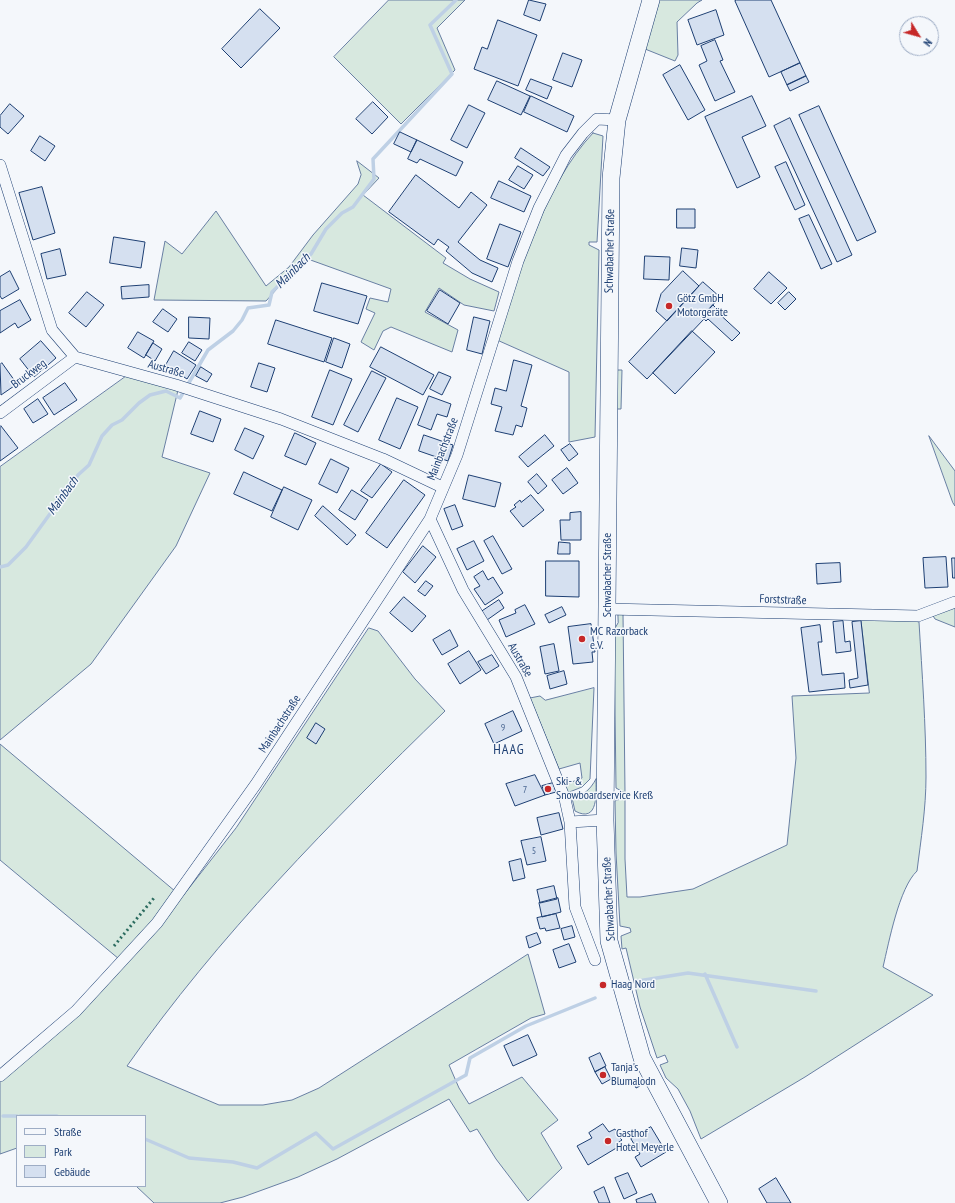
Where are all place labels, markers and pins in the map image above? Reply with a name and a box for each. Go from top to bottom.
place label: Götz GmbH Motorgeräte [677,292,728,320]
marker: Götz GmbH Motorgeräte [664,301,674,311]
place label: MC Razorback e.V. [590,625,648,653]
marker: MC Razorback e.V. [577,634,587,644]
place label: Ski- & Snowboardservice Kreß [556,775,653,803]
marker: Ski- & Snowboardservice Kreß [543,784,553,794]
place label: Haag Nord [611,978,655,992]
marker: Haag Nord [598,980,608,990]
place label: Tanja's Blumalodn [611,1061,656,1089]
marker: Tanja's Blumalodn [598,1070,608,1080]
place label: Gasthof Hotel Meyerle [616,1127,674,1155]
marker: Gasthof Hotel Meyerle [603,1136,613,1146]

